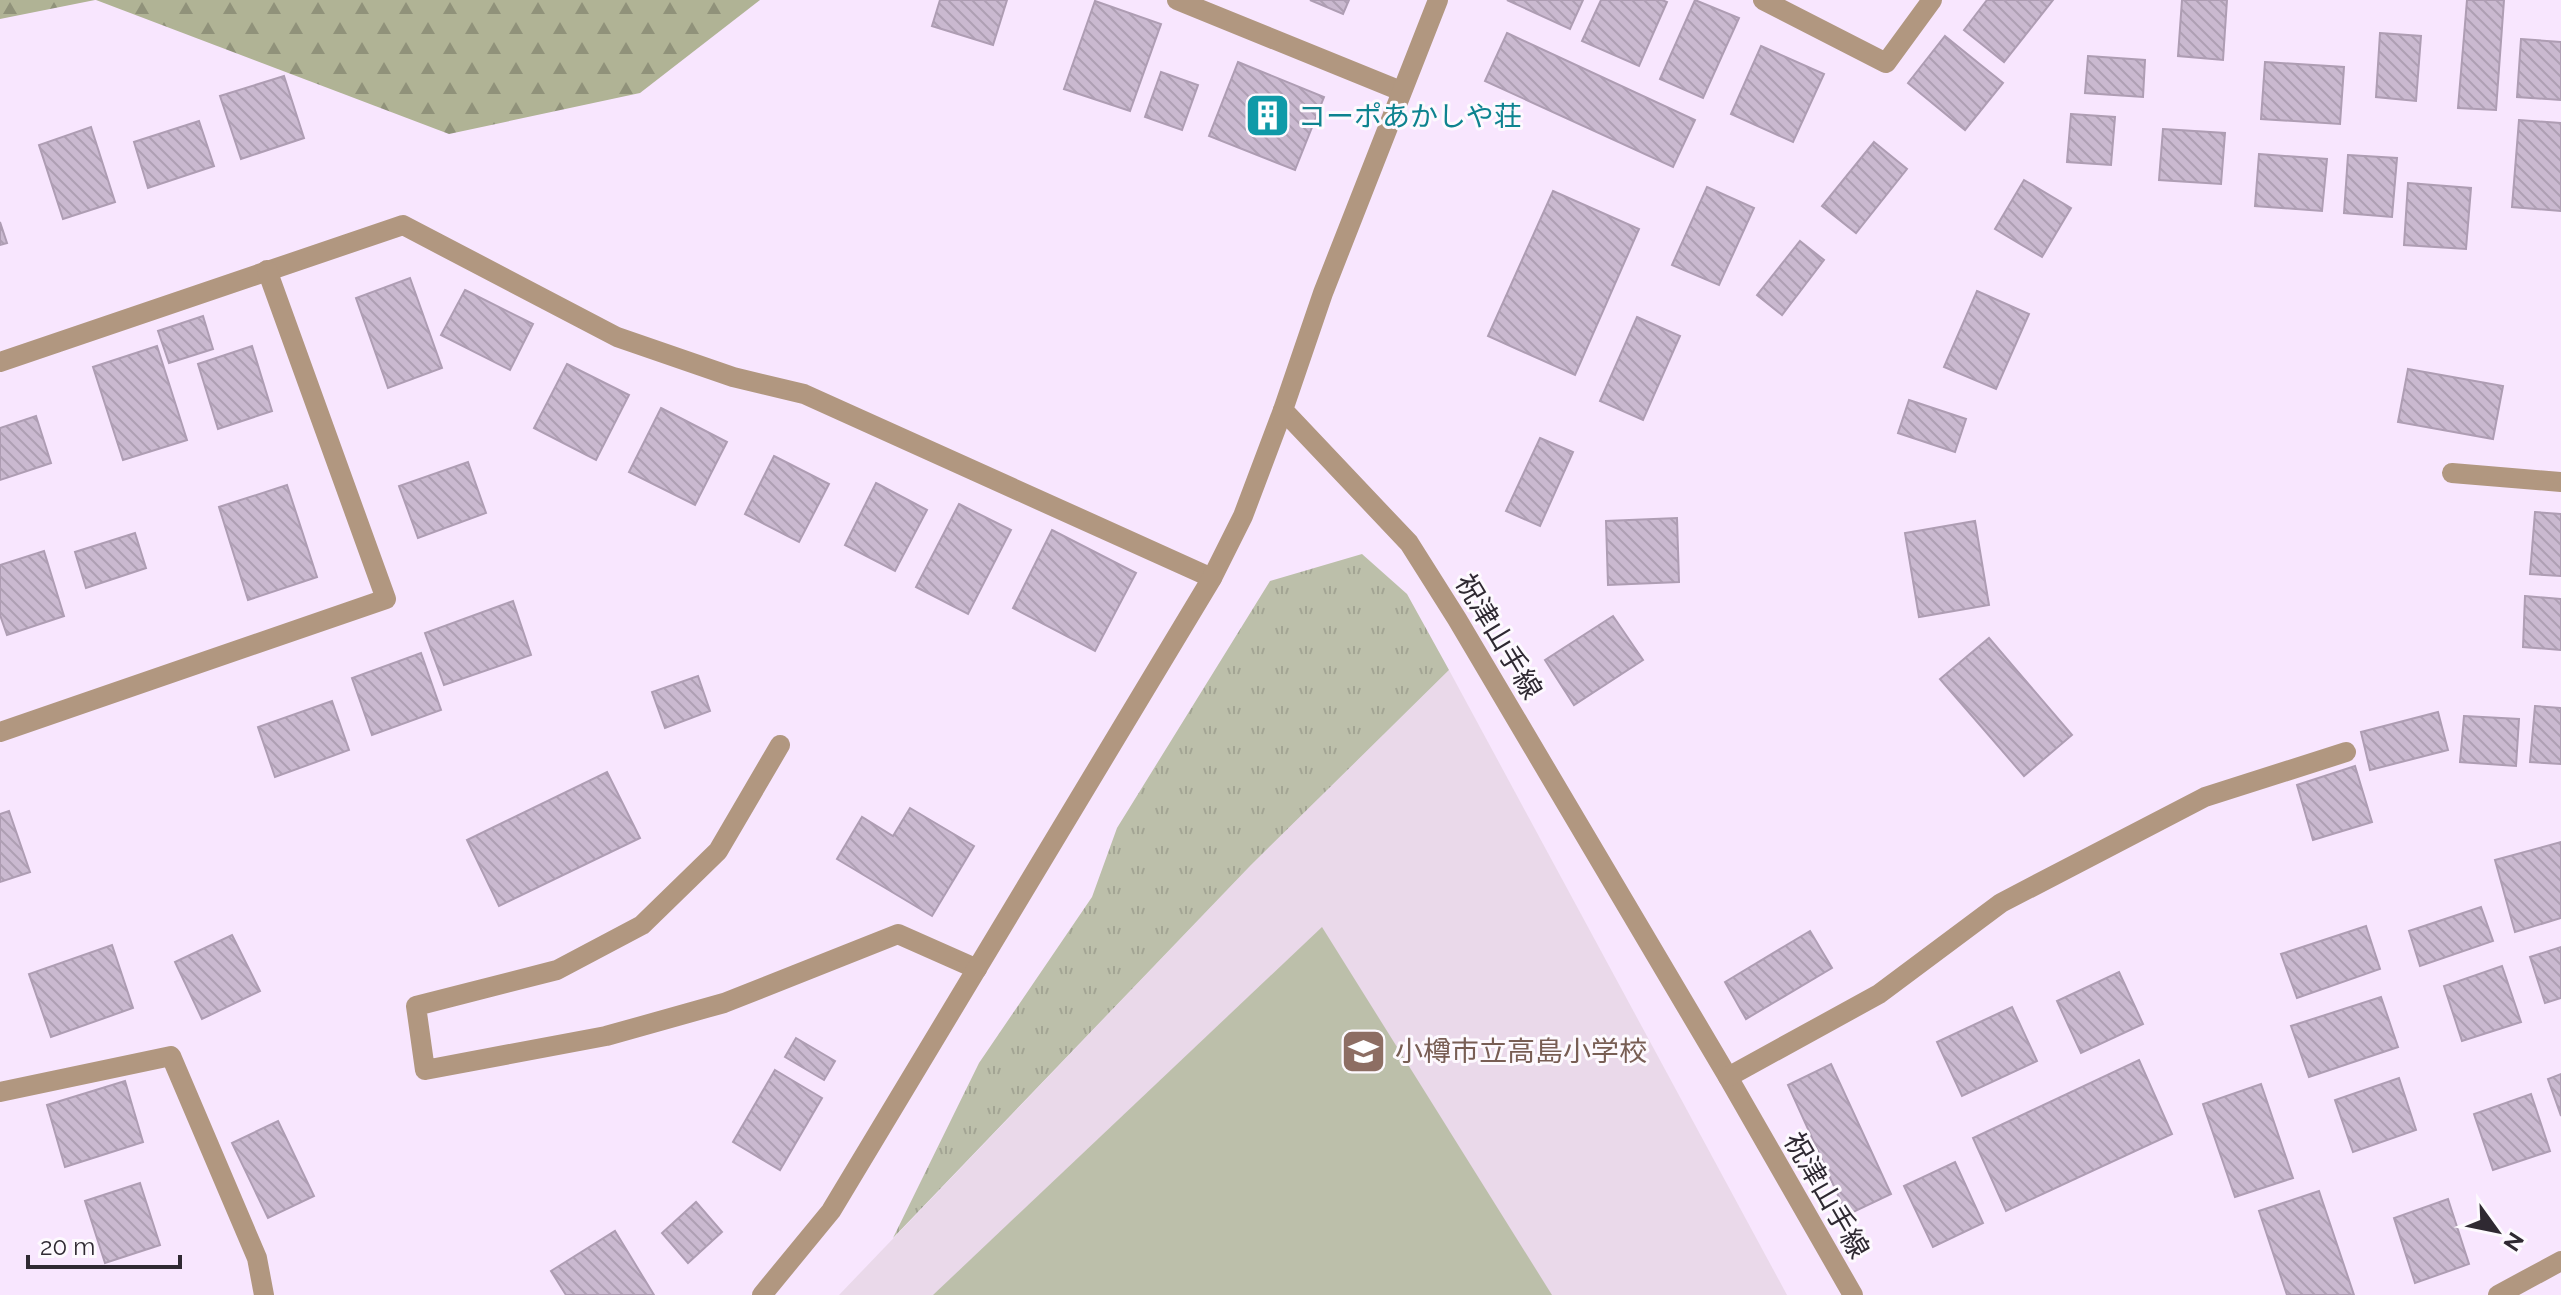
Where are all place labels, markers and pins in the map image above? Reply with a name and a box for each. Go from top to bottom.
building icon: コーポあかしや荘 [1243,92,1291,140]
place label: コーポあかしや荘 [1298,100,1522,133]
school or university icon: 小樽市立高島小学校 [1340,1027,1388,1075]
place label: 小樽市立高島小学校 [1395,1035,1647,1068]

